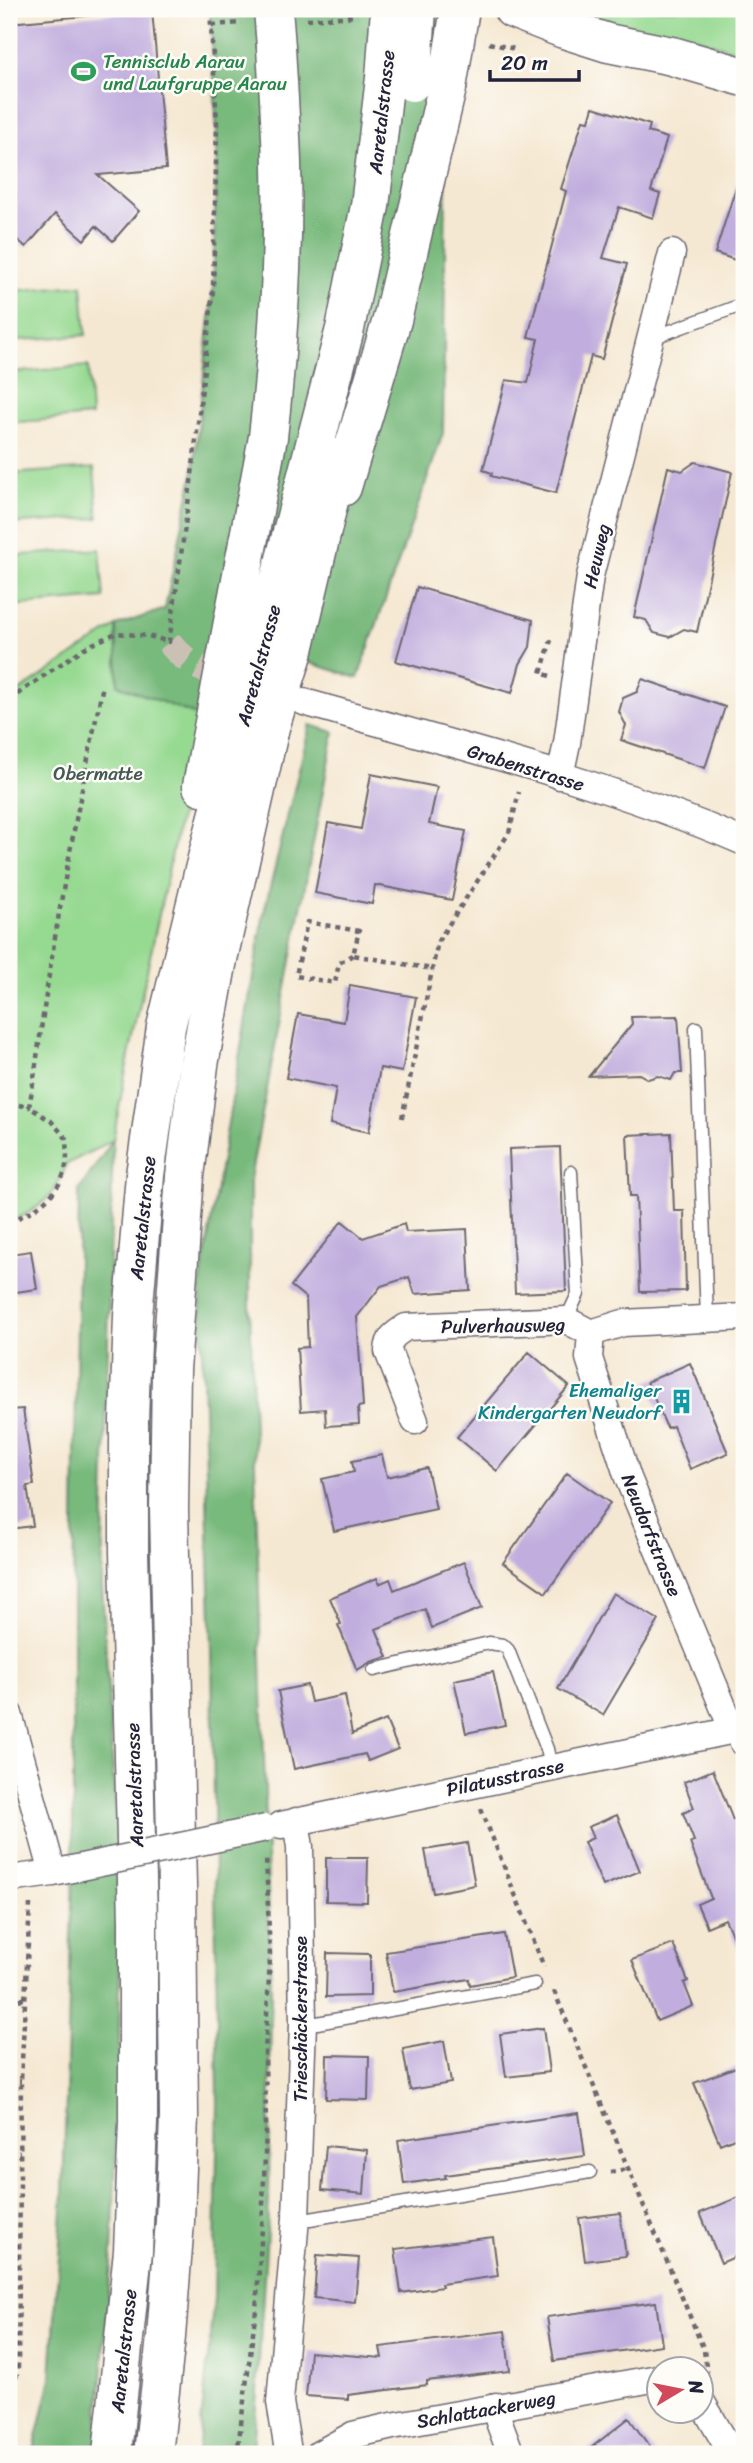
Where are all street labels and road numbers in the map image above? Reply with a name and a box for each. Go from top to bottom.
street label: Aaretalstrasse [358,48,404,177]
street label: Heuweg [573,520,620,592]
street label: Aaretalstrasse [226,601,291,730]
street label: Grabenstrasse [463,734,589,801]
street label: Aaretalstrasse [119,1154,165,1283]
street label: Pulverhausweg [441,1308,566,1343]
street label: Neudorfstrasse [612,1469,691,1602]
street label: Aaretalstrasse [116,1722,153,1849]
street label: Pilatusstrasse [443,1749,567,1806]
street label: Trieschäckerstrasse [284,1936,317,2102]
street label: Aaretalstrasse [100,2287,146,2416]
street label: Schlattackerweg [414,2381,559,2438]

